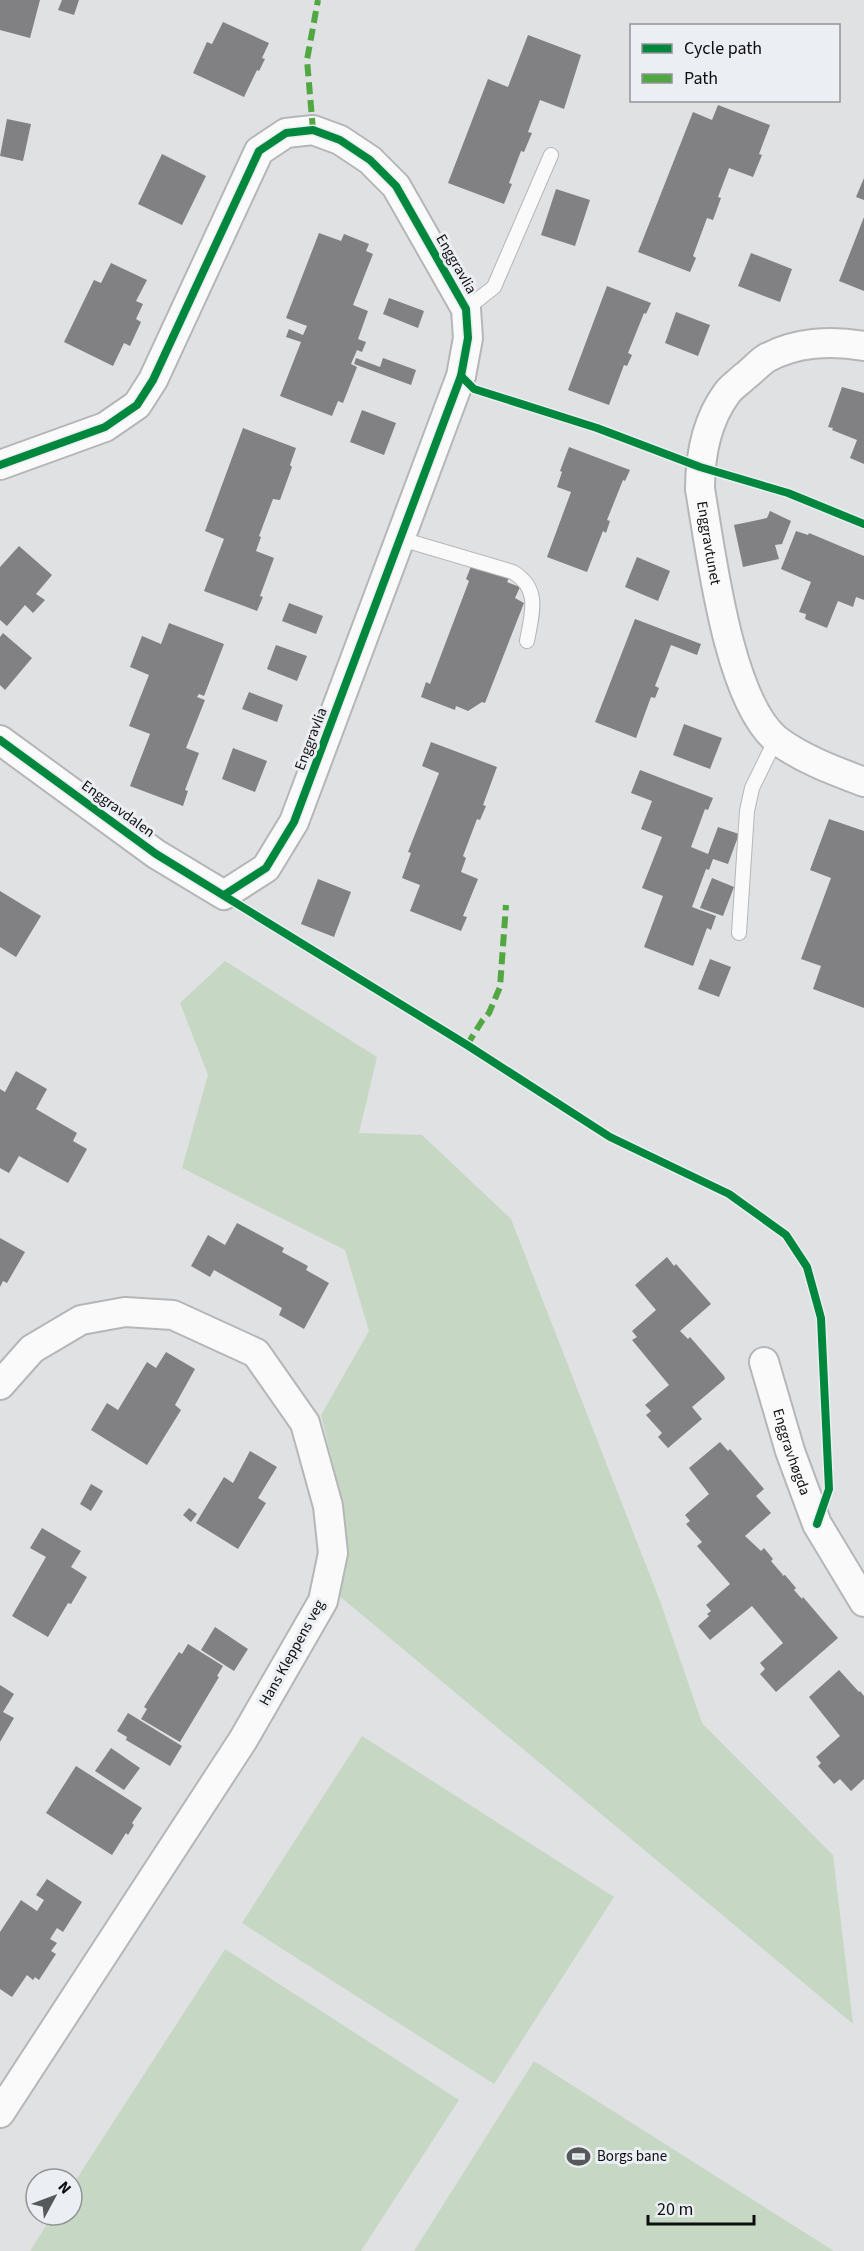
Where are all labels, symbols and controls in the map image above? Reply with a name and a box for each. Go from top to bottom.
legend [630,24,840,102]
text: Cycle path [684,36,762,61]
text: Path [684,66,718,91]
street label: Enggravlia [430,230,482,298]
street label: Enggravtunet [692,499,726,586]
street label: Enggravlia [289,705,333,773]
street label: Enggravdalen [77,775,159,843]
street label: Enggravhøgda [768,1406,816,1498]
street label: Hans Kleppens veg [254,1596,330,1710]
sports icon: Borgs bane [566,2143,592,2169]
place label: Borgs bane [597,2146,667,2167]
north arrow [24,2167,84,2227]
text: N [53,2177,76,2199]
scale bar [648,2188,754,2226]
text: 20 m [657,2197,693,2222]

